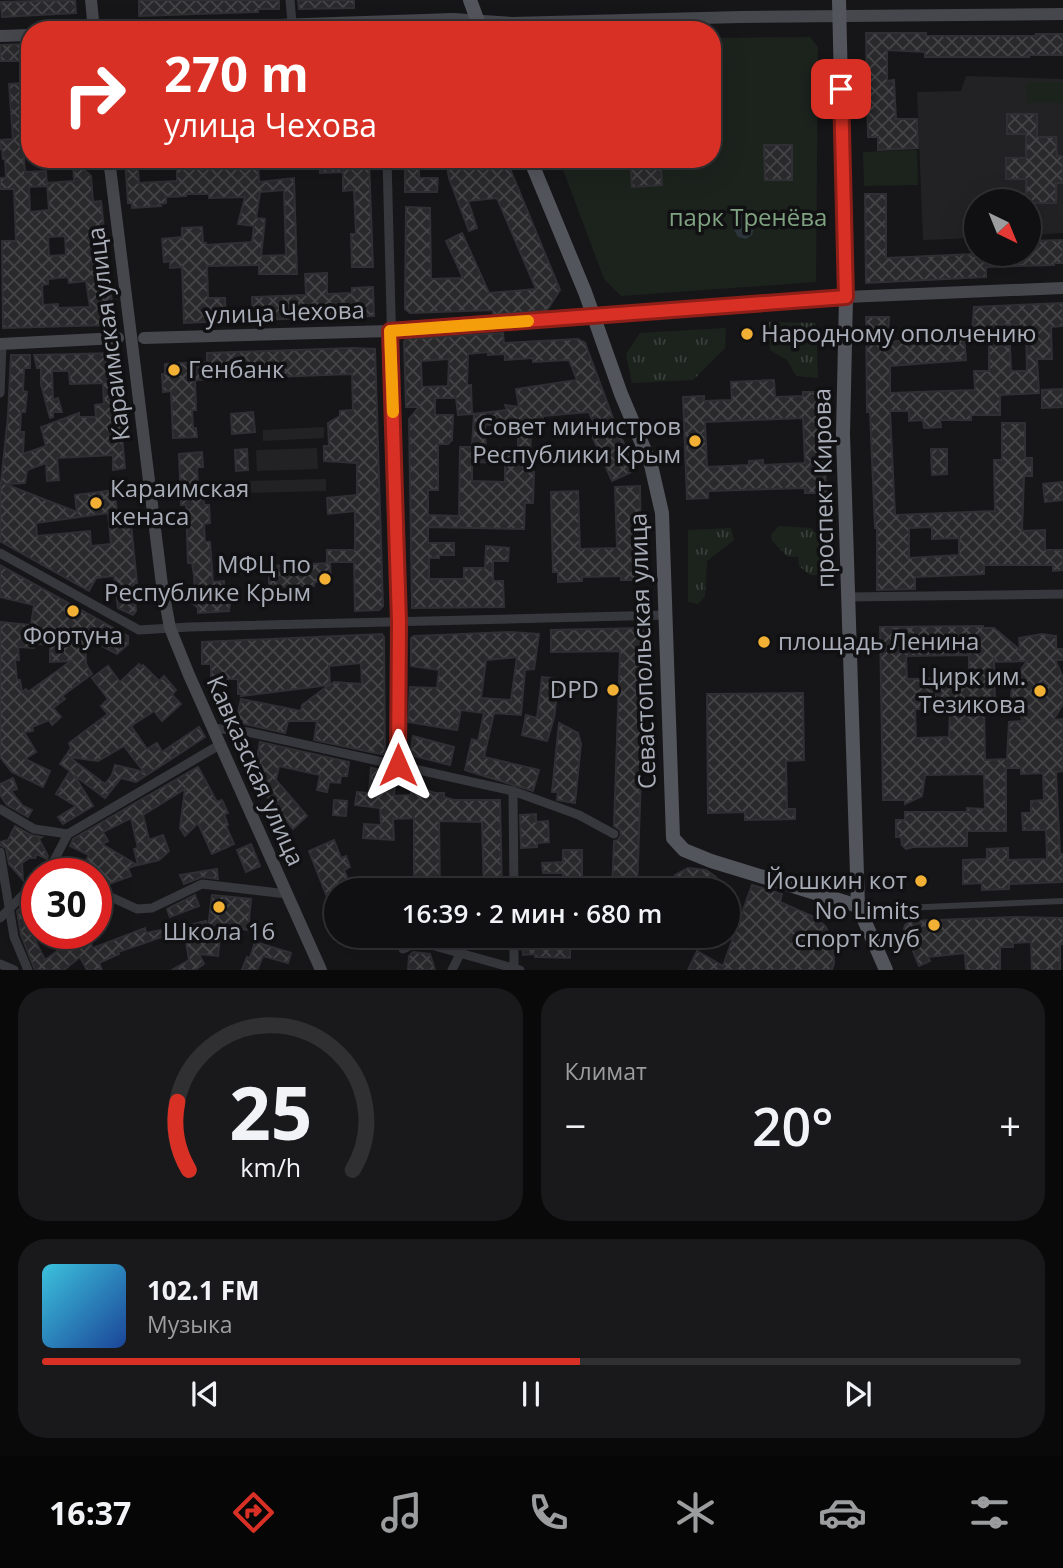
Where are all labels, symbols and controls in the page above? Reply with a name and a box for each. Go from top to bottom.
text: 270 m [164,40,309,106]
icon: right [49,49,140,140]
pin [811,59,871,119]
icon: arrive [822,70,860,108]
text: улица Чехова [164,103,377,146]
north arrow [964,189,1041,266]
map controls [964,189,1041,266]
park label: парк Тренёва [669,200,827,233]
street label: Караимская улица [78,225,137,443]
street label: улица Чехова [204,292,365,331]
place label: Народному ополчению [761,316,1036,349]
marker: Народному ополчению [739,326,755,342]
place label: Генбанк [188,352,285,385]
marker: Генбанк [166,362,182,378]
street label: проспект Кирова [804,388,841,588]
place label: Совет министров Республики Крым [472,409,681,470]
marker: Совет министров Республики Крым [687,433,703,449]
place label: Караимская кенаса [110,471,249,532]
marker: Караимская кенаса [88,495,104,511]
street label: Севастопольская улица [620,512,663,790]
place label: МФЦ по Республике Крым [104,547,311,608]
marker: МФЦ по Республике Крым [317,571,333,587]
marker: Фортуна [65,603,81,619]
place label: Фортуна [23,618,123,651]
place label: площадь Ленина [778,624,979,657]
marker: площадь Ленина [756,634,772,650]
place label: Цирк им. Тезикова [918,659,1026,720]
street label: Кавказская улица [200,670,313,871]
place label: DPD [550,672,599,705]
marker: DPD [605,682,621,698]
marker: Цирк им. Тезикова [1032,683,1048,699]
position arrow [361,728,435,802]
speed limit sign: 30 [21,858,112,949]
place label: Йошкин кот [766,863,907,896]
marker: Йошкин кот [913,873,929,889]
place label: No Limits спорт клуб [795,893,920,954]
text: 16:39 · 2 мин · 680 m [402,895,662,931]
marker: Школа 16 [211,899,227,915]
place label: Школа 16 [163,914,275,947]
marker: No Limits спорт клуб [926,917,942,933]
text: Климат [565,1055,647,1087]
text: 25 [229,1063,312,1162]
text: 20° [752,1090,834,1161]
text: − [565,1099,586,1151]
text: + [999,1099,1021,1151]
text: km/h [240,1150,301,1184]
text: 102.1 FM [147,1272,259,1308]
text: Музыка [147,1308,233,1340]
icon: previous [186,1375,224,1413]
icon: pause [512,1375,550,1413]
icon: next [839,1375,877,1413]
icon: directions [229,1488,278,1537]
icon: music [377,1488,426,1537]
icon: phone [524,1488,573,1537]
icon: climate [671,1488,720,1537]
icon: car [818,1488,867,1537]
icon: filters [965,1488,1014,1537]
text: 16:37 [49,1491,131,1534]

